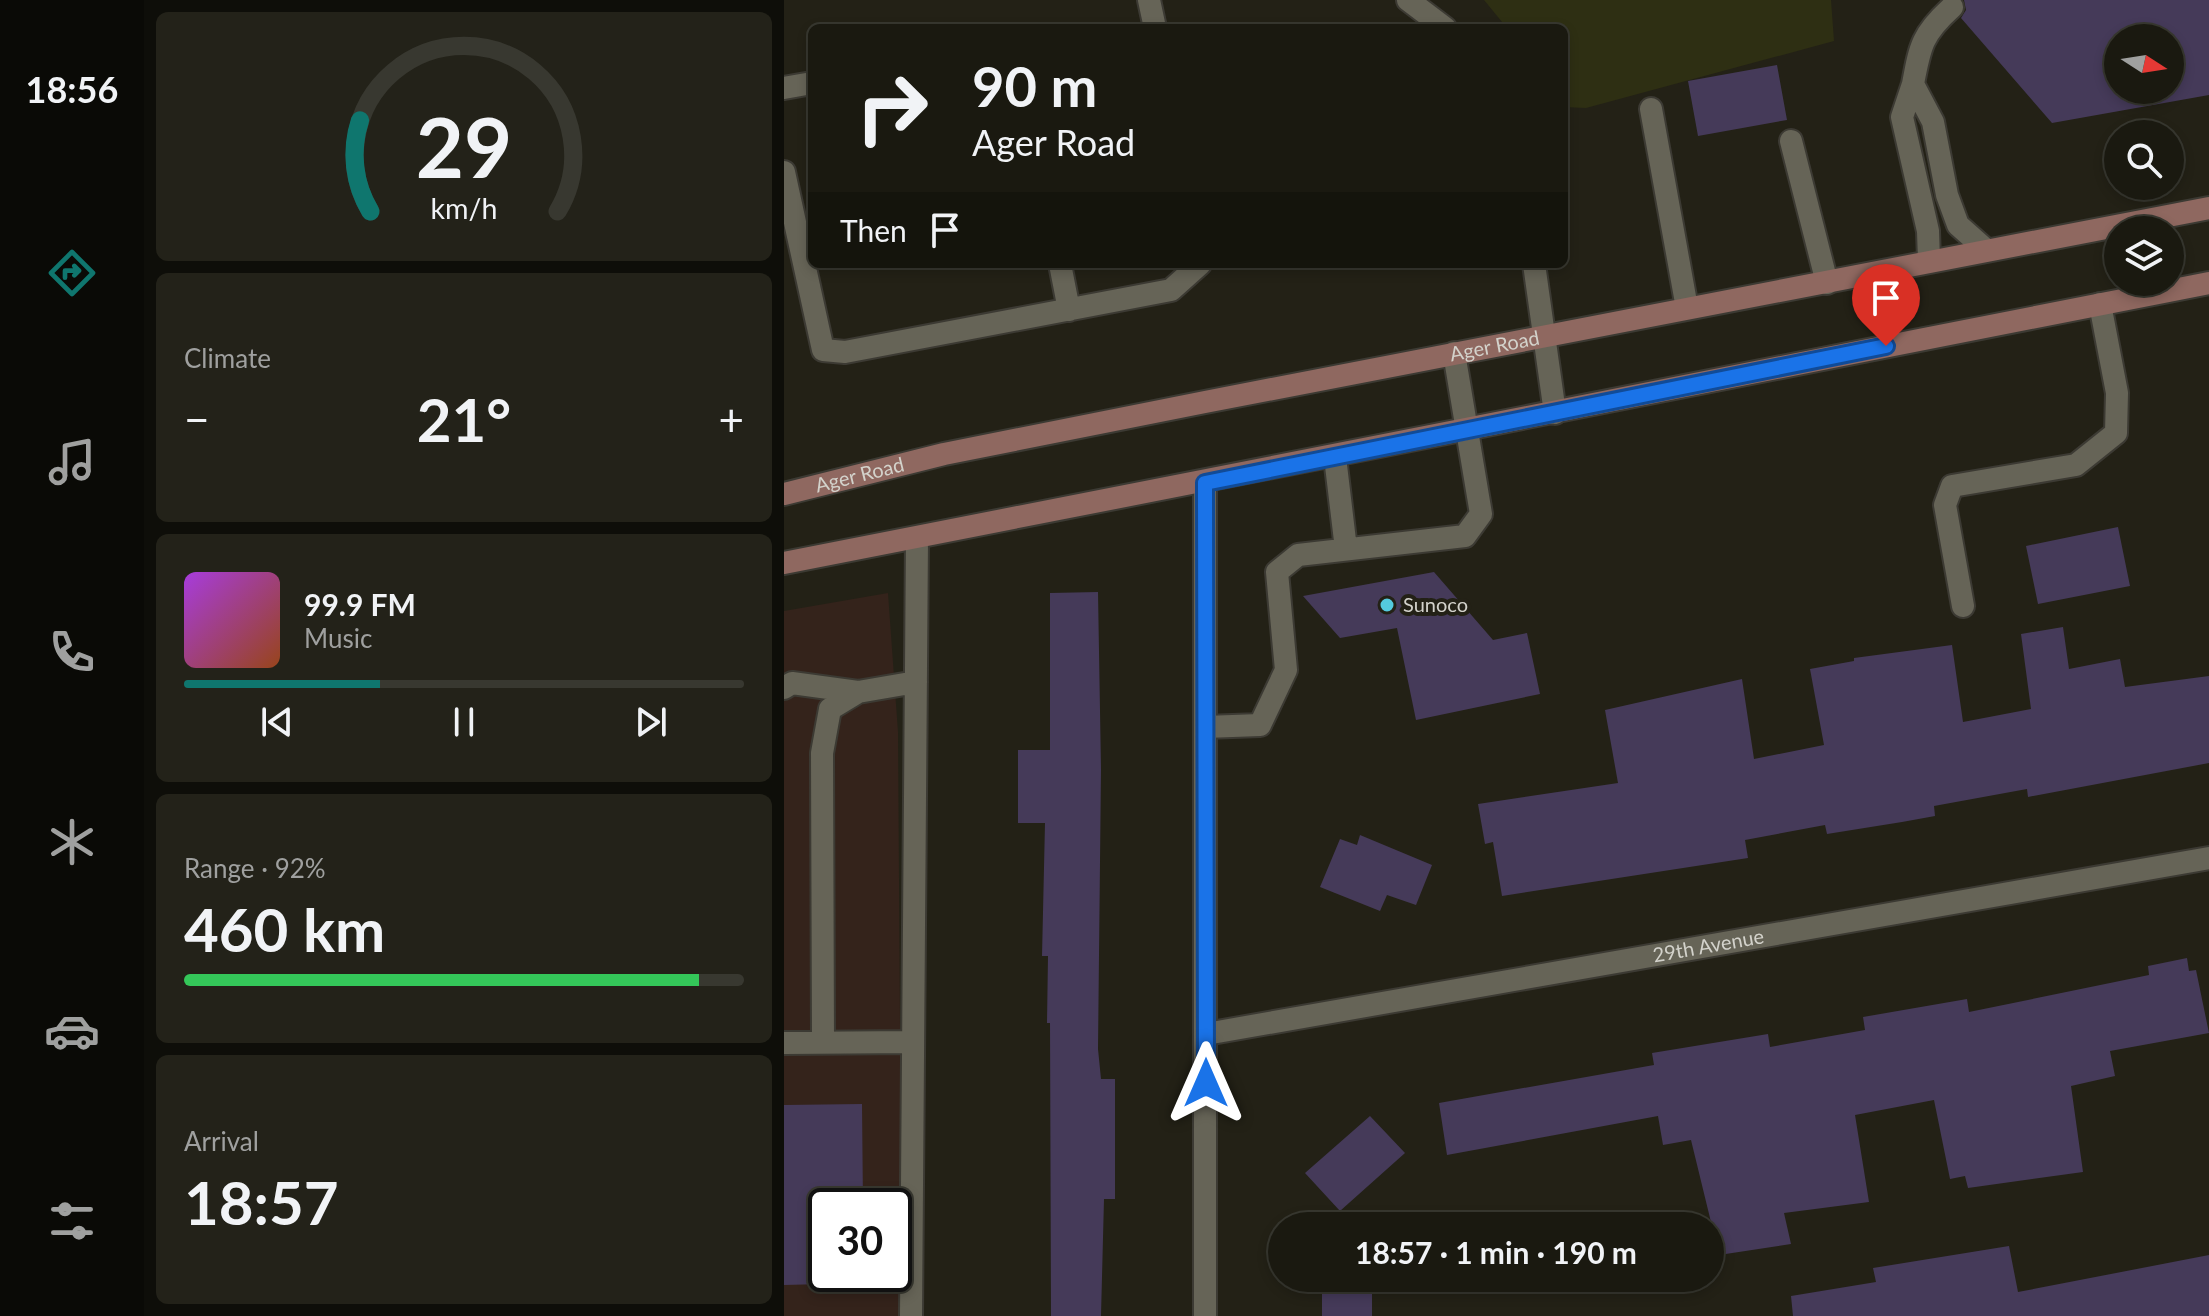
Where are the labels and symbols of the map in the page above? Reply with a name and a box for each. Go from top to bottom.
north arrow [2104,24,2184,104]
pin [1852,264,1920,346]
street label: Ager Road [1448,325,1541,365]
street label: Ager Road [812,451,906,497]
place label: Sunoco [1403,592,1468,616]
marker: Sunoco [1378,596,1396,614]
street label: 29th Avenue [1651,923,1766,966]
position arrow [1164,1041,1248,1125]
speed limit sign: 30 [808,1188,912,1292]

